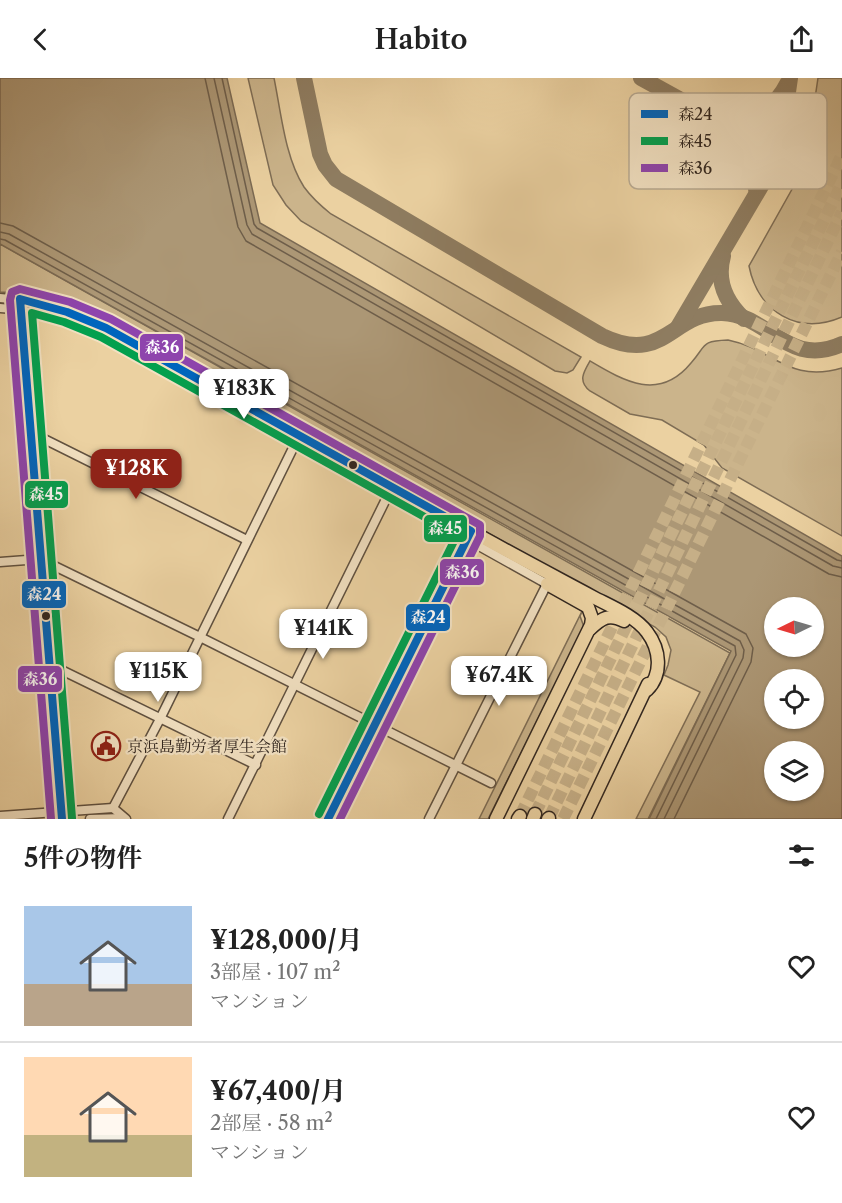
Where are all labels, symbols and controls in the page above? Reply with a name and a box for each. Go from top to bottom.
icon: back [24,23,57,56]
text: Habito [375,23,467,56]
icon: share [785,23,818,56]
legend [629,93,827,189]
text: 森24 [678,104,712,124]
text: 森45 [678,131,712,151]
text: 森36 [678,158,712,178]
line badge: 森36 [139,333,184,362]
text: 森36 [145,337,180,357]
pin: ¥183K [202,369,286,420]
text: ¥183K [213,376,275,400]
pin: ¥128K [94,449,178,500]
text: ¥128K [105,456,167,480]
unlabelled marker [347,459,359,471]
line badge: 森45 [24,480,69,509]
text: 森45 [29,484,63,504]
line badge: 森45 [423,514,468,543]
text: 森45 [428,518,462,538]
line badge: 森36 [439,558,485,586]
text: 森36 [445,562,480,582]
line badge: 森24 [21,580,67,609]
text: 森24 [27,584,61,604]
north arrow [764,597,824,657]
map controls [764,597,824,801]
line badge: 森24 [405,603,451,632]
text: 森24 [411,607,445,627]
pin: ¥141K [281,609,365,660]
unlabelled marker [40,610,52,622]
text: ¥141K [293,616,353,640]
pin: ¥115K [116,652,200,703]
pin: ¥67.4K [450,656,548,707]
text: ¥115K [129,659,187,683]
text: ¥67.4K [465,663,533,687]
line badge: 森36 [17,665,63,693]
text: 森36 [23,669,58,689]
button: locate [764,669,824,729]
public building icon: 京浜島勤労者厚生会館 [90,730,122,762]
place label: 京浜島勤労者厚生会館 [127,736,287,756]
button: layers [764,741,824,801]
icon: filters [785,839,818,872]
text: 5件の物件 [24,842,142,874]
text: ¥128,000/月 [210,924,363,956]
icon: home [72,930,144,1002]
icon: heart [785,950,818,983]
text: 3部屋 · 107 m² [210,960,340,984]
text: マンション [210,989,309,1013]
text: ¥67,400/月 [210,1075,346,1107]
icon: home [72,1081,144,1153]
icon: heart [785,1101,818,1134]
text: 2部屋 · 58 m² [210,1111,333,1135]
text: マンション [210,1140,309,1164]

